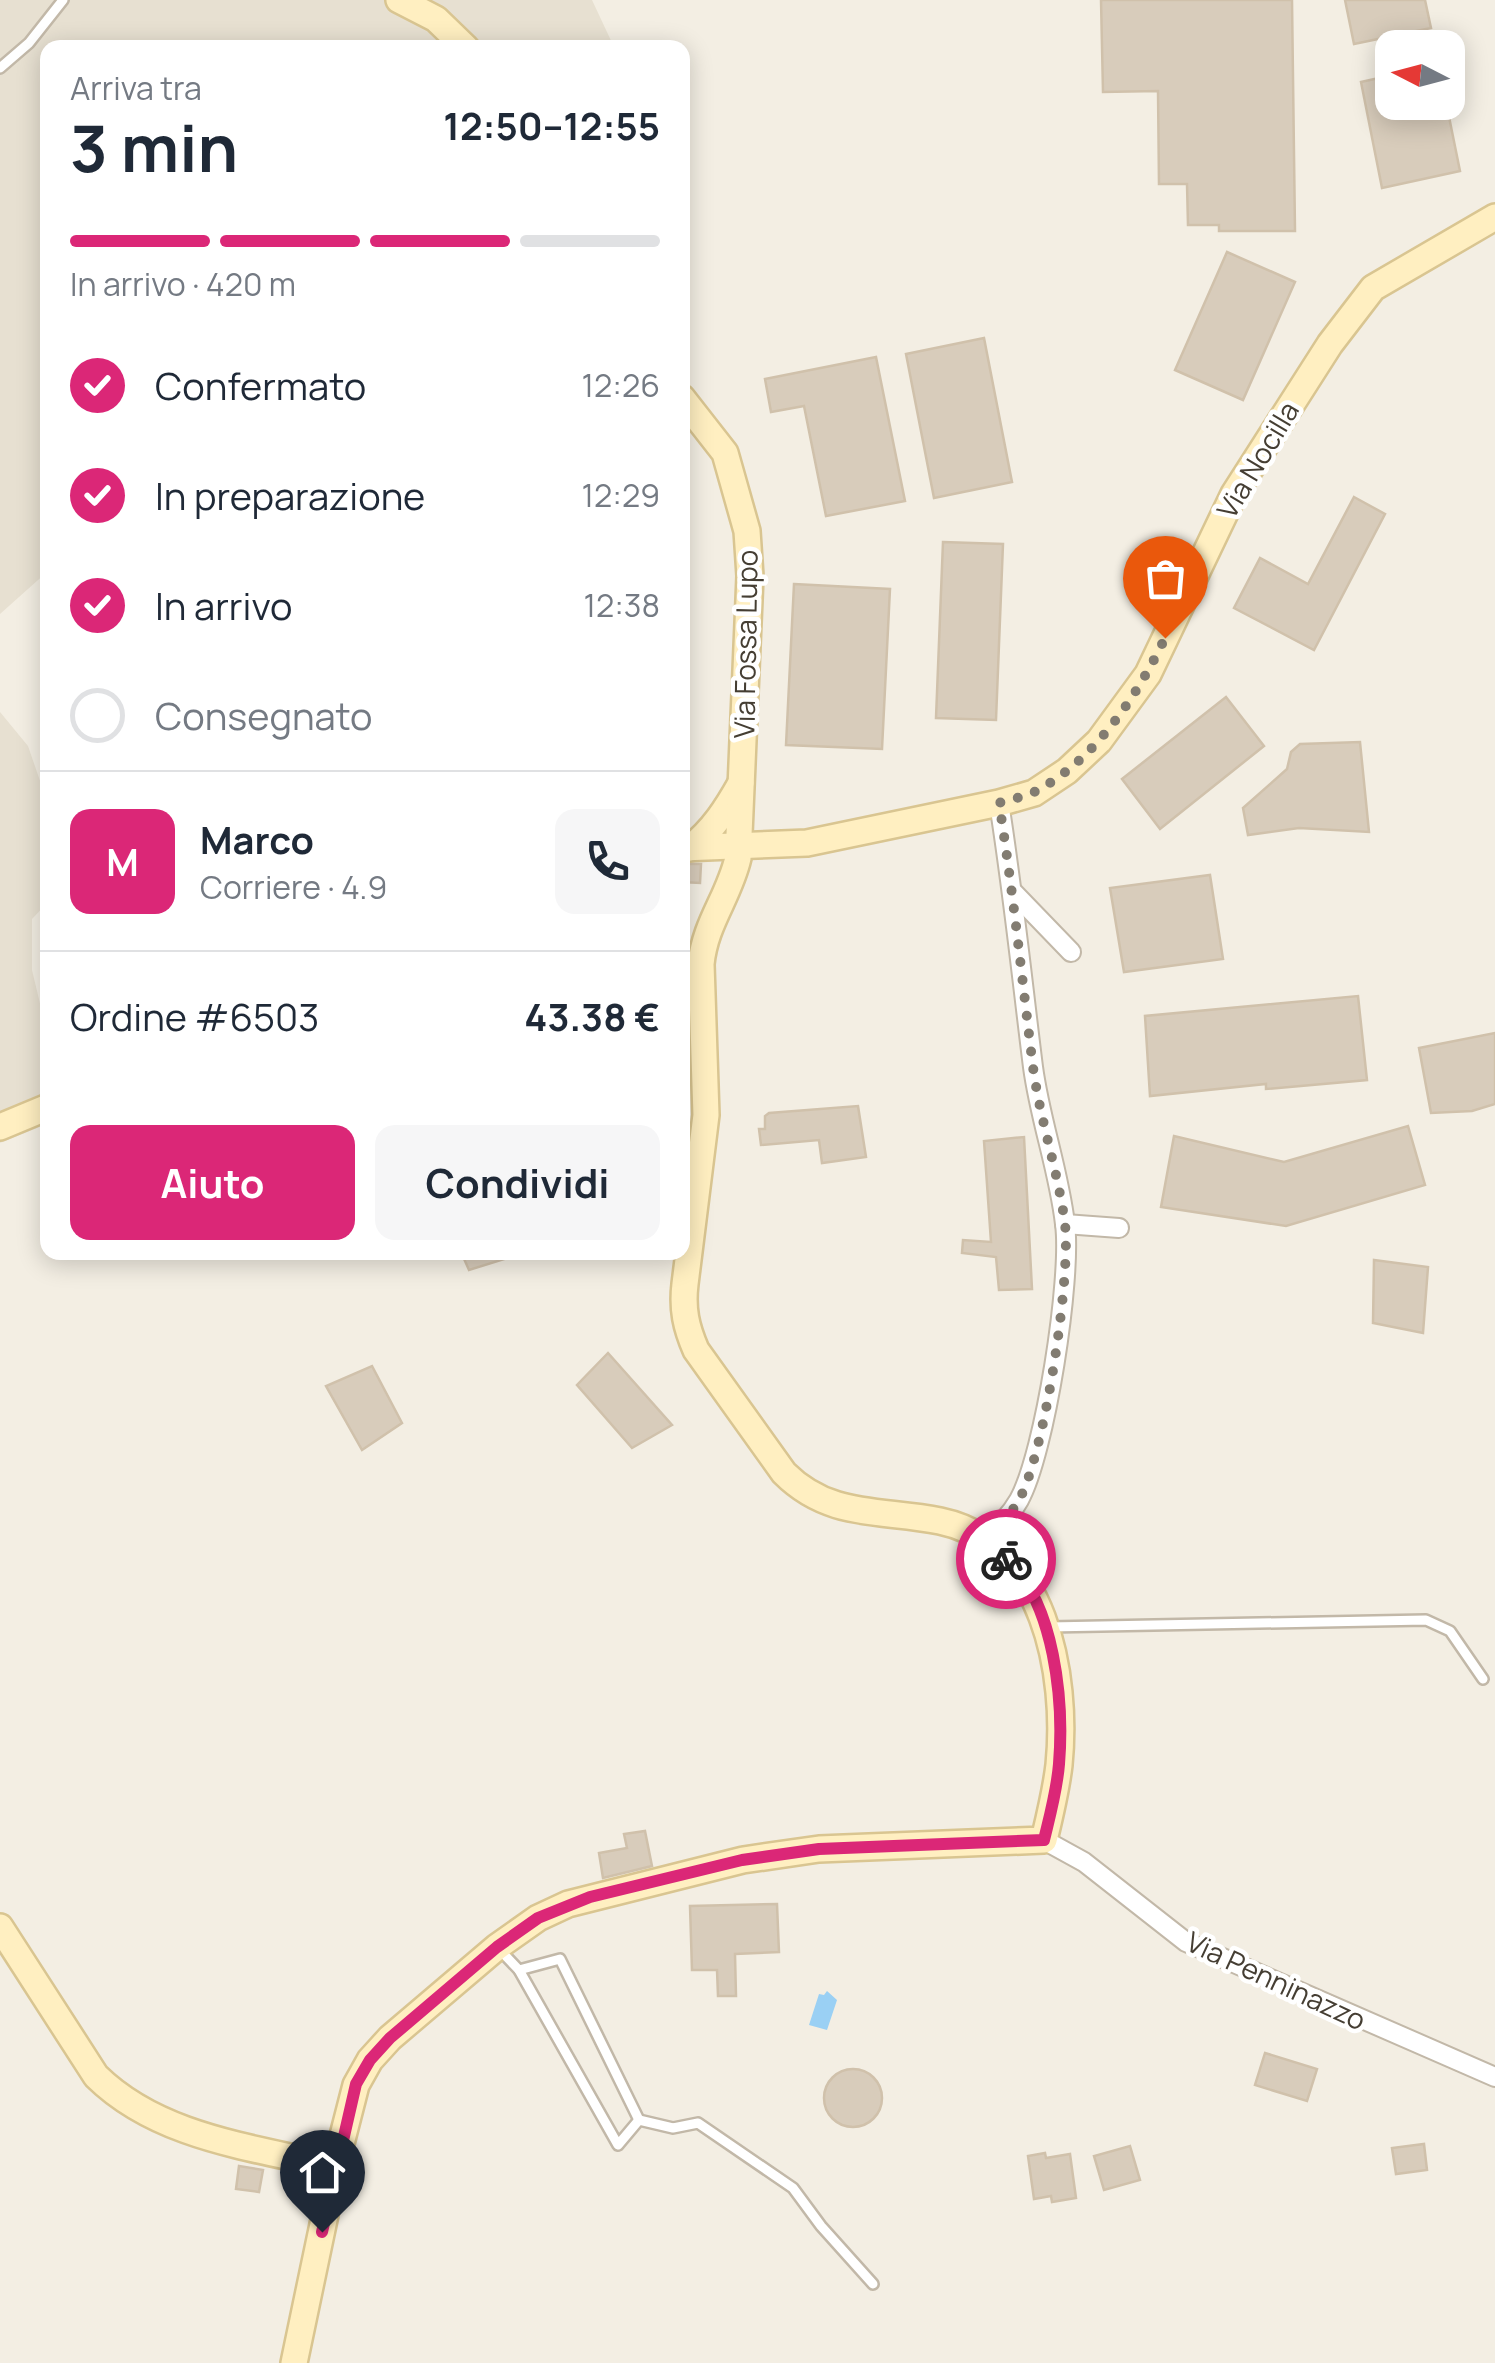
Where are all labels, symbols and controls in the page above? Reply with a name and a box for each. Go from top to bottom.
north arrow [1375,30,1465,120]
map controls [1375,30,1465,120]
text: Arriva tra [70,66,202,110]
text: 12:50–12:55 [443,99,660,151]
text: 3 min [70,103,238,192]
text: In arrivo · 420 m [70,262,296,306]
icon: check [70,358,125,413]
text: Confermato [155,359,366,411]
text: 12:26 [582,363,660,407]
street label: Via Nocilla [1207,394,1307,525]
icon: check [70,468,125,523]
text: In preparazione [155,469,425,521]
text: 12:29 [582,473,660,517]
pin [1123,536,1208,639]
street label: Via Fossa Lupo [724,549,766,739]
icon: bag [1138,551,1193,606]
icon: check [70,578,125,633]
text: In arrivo [155,579,292,631]
text: 12:38 [583,583,660,627]
text: Consegnato [155,689,373,741]
button: phone [555,809,660,914]
text: Marco [200,813,314,865]
text: M [106,835,139,887]
text: Corriere · 4.9 [200,865,387,909]
text: Ordine #6503 [70,990,319,1042]
text: 43.38 € [524,990,660,1042]
button: Aiuto [70,1125,355,1240]
button: Condividi [375,1125,660,1240]
courier [956,1509,1056,1609]
icon: bike [979,1532,1034,1587]
street label: Via Penninazzo [1181,1922,1372,2038]
pin [280,2130,365,2233]
icon: home [295,2145,350,2200]

